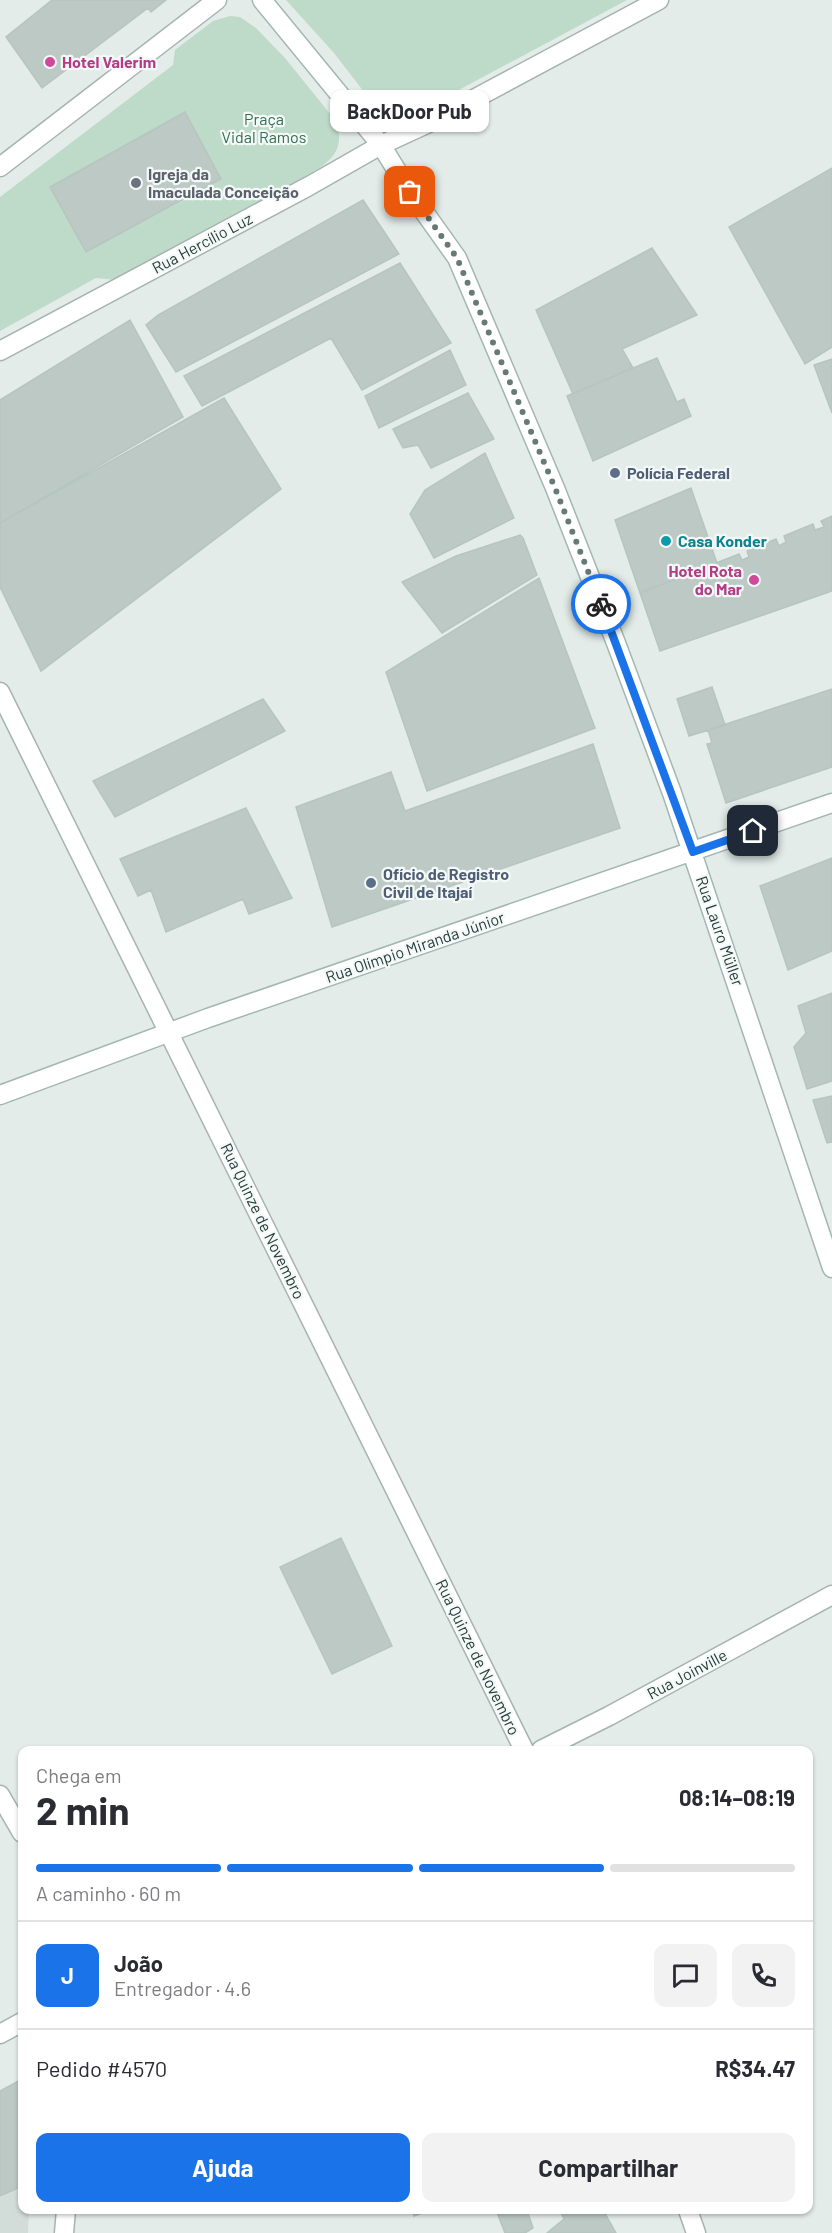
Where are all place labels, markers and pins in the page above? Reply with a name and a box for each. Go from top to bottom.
place label: Hotel Valerim [62,52,156,71]
marker: Hotel Valerim [43,55,57,69]
callout: BackDoor Pub [330,90,490,132]
place label: Igreja da Imaculada Conceição [148,164,299,201]
pin [384,166,435,217]
marker: Igreja da Imaculada Conceição [129,176,143,190]
place label: Polícia Federal [627,463,730,482]
marker: Polícia Federal [608,466,622,480]
place label: Casa Konder [678,531,767,550]
marker: Casa Konder [659,534,673,548]
place label: Hotel Rota do Mar [669,561,742,598]
marker: Hotel Rota do Mar [747,573,761,587]
pin [727,805,778,856]
place label: Ofício de Registro Civil de Itajaí [383,864,509,901]
marker: Ofício de Registro Civil de Itajaí [364,876,378,890]

